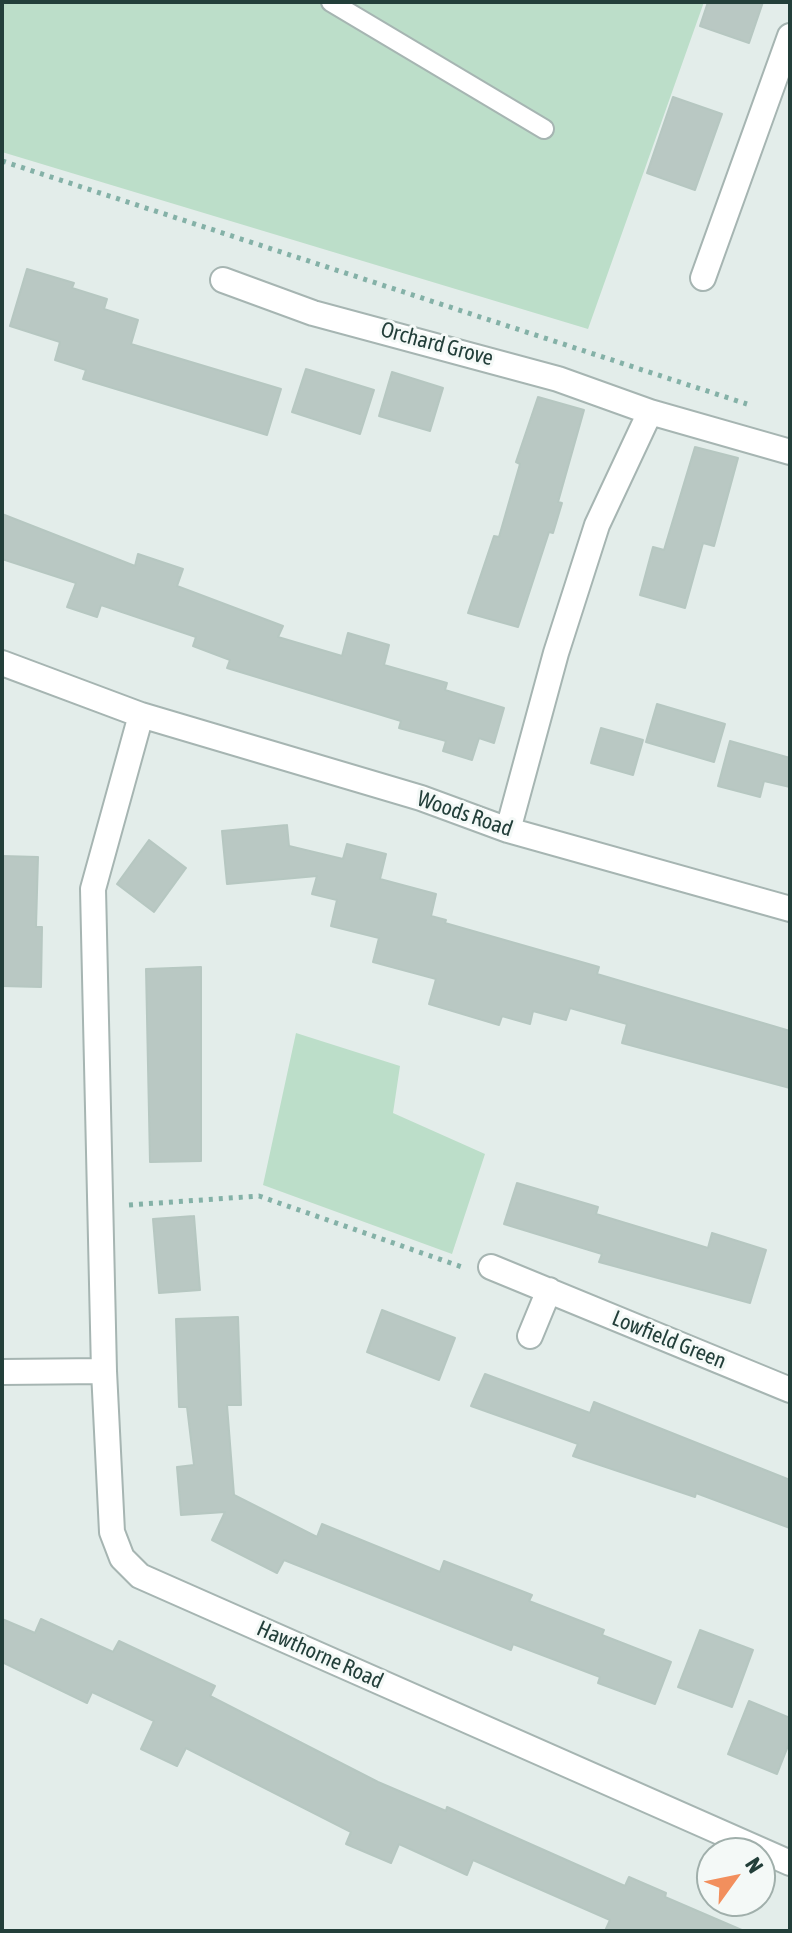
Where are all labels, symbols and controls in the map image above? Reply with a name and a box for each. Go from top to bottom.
street label: Orchard Grove [378,316,496,372]
street label: Woods Road [414,785,516,843]
street label: Lowfield Green [608,1305,730,1375]
street label: Hawthorne Road [253,1615,387,1695]
north arrow [696,1837,776,1917]
text: N [740,1852,769,1878]

